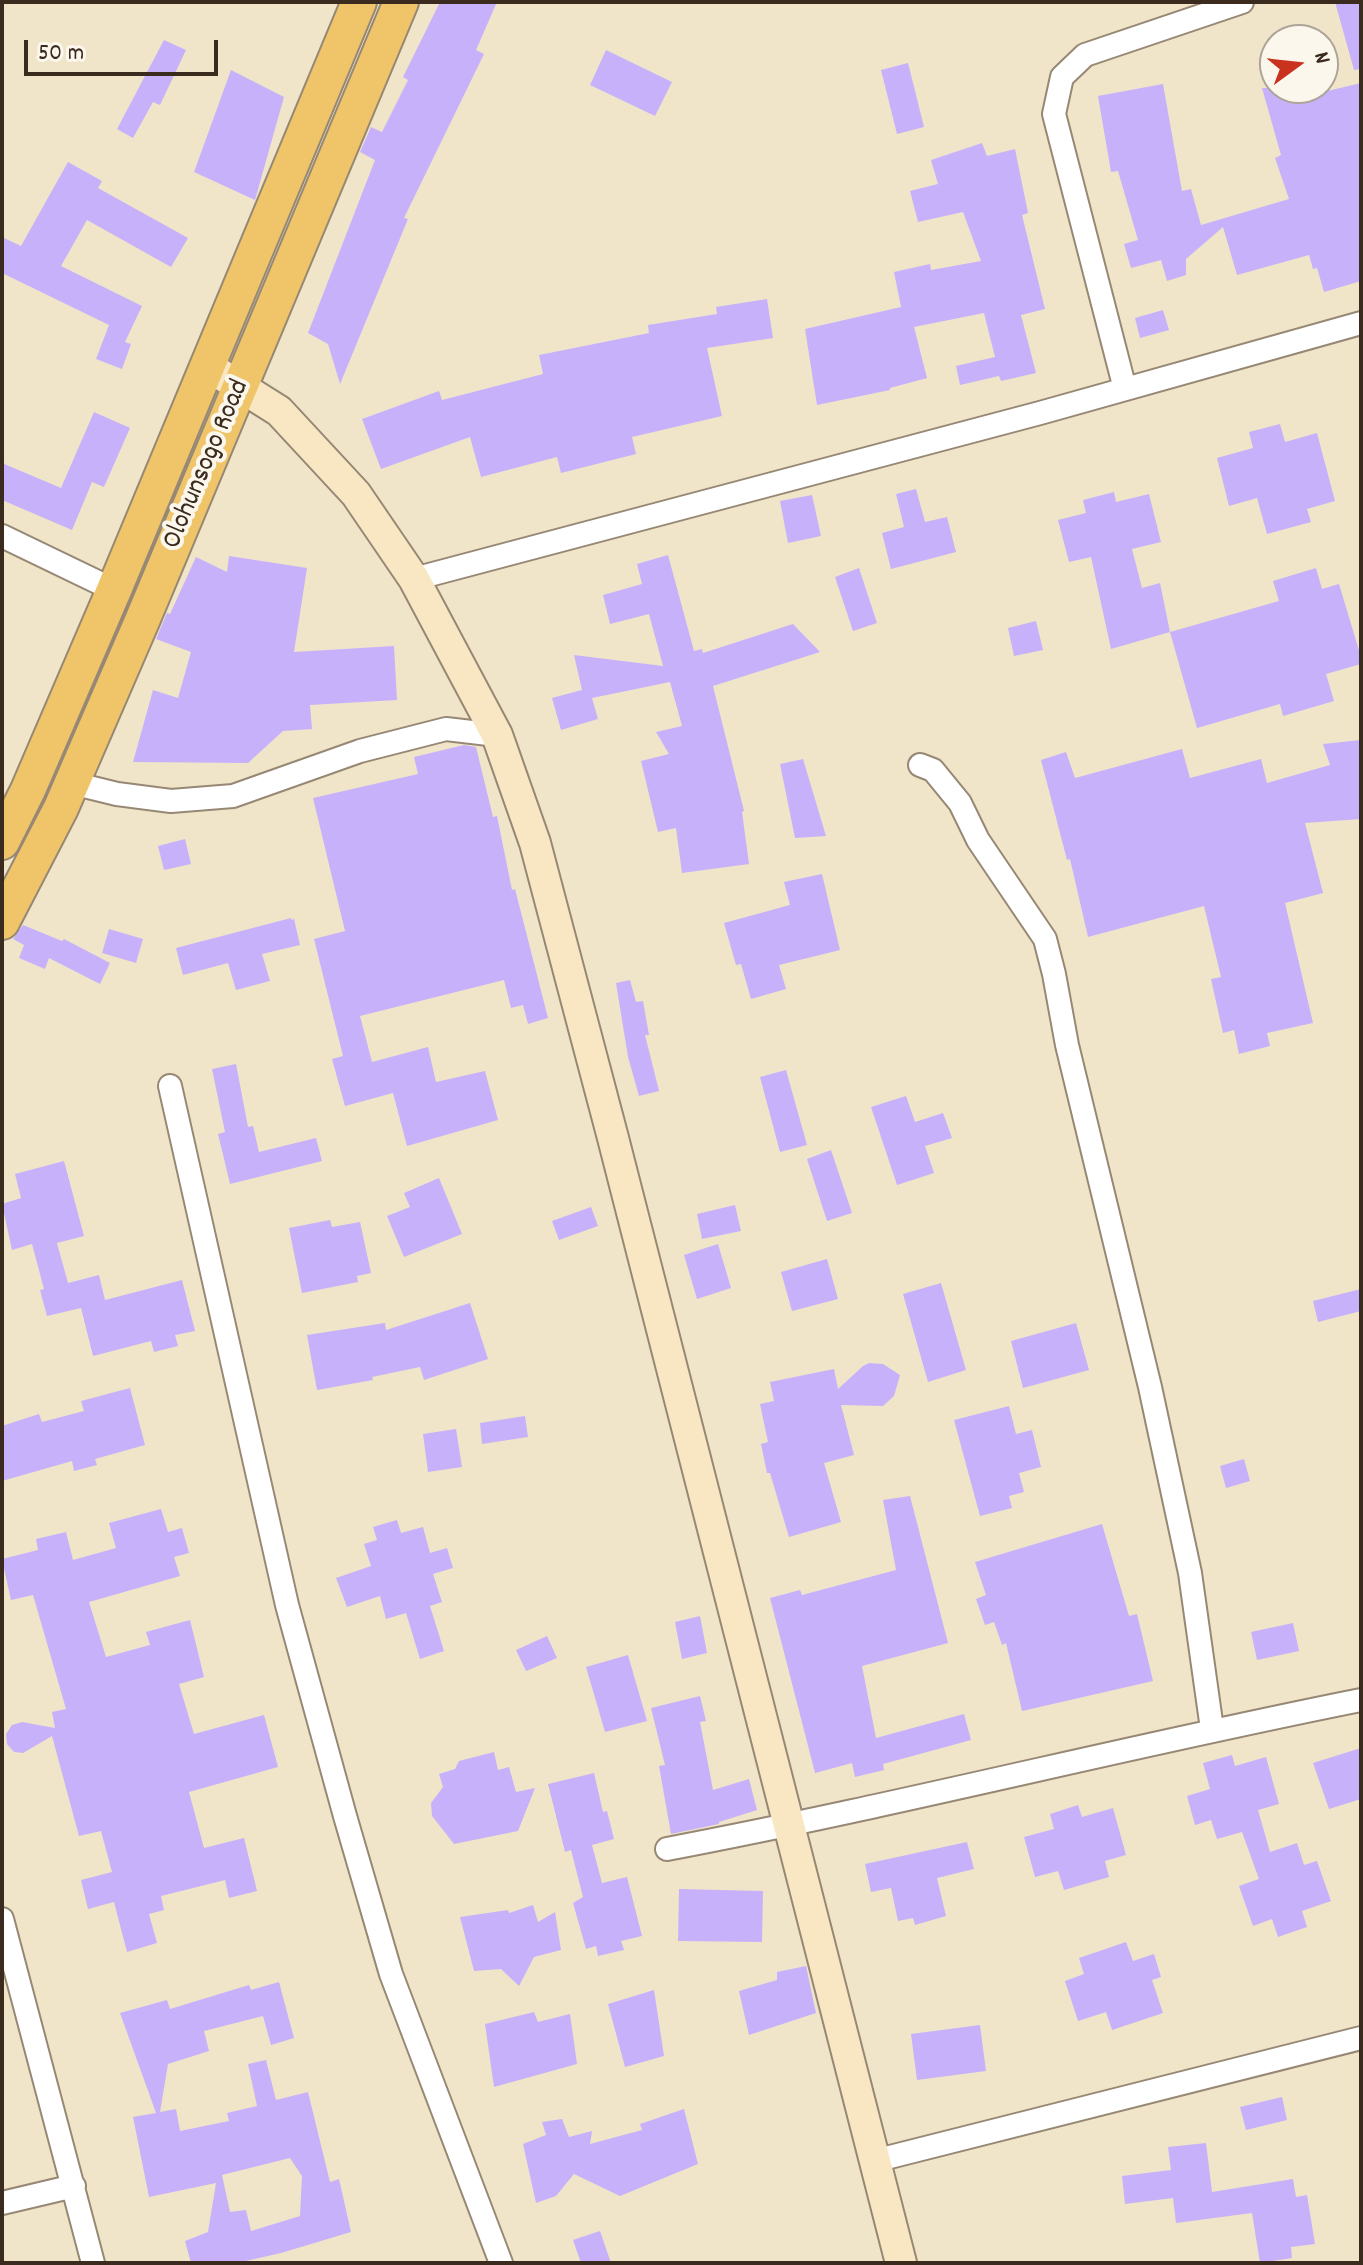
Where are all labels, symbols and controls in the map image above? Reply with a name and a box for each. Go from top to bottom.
scale bar [28,24,222,74]
north arrow [1259,24,1339,104]
text: 50 m [38,37,84,71]
text: N [1304,49,1337,67]
street label: Olohunsogo Road [157,375,259,555]

